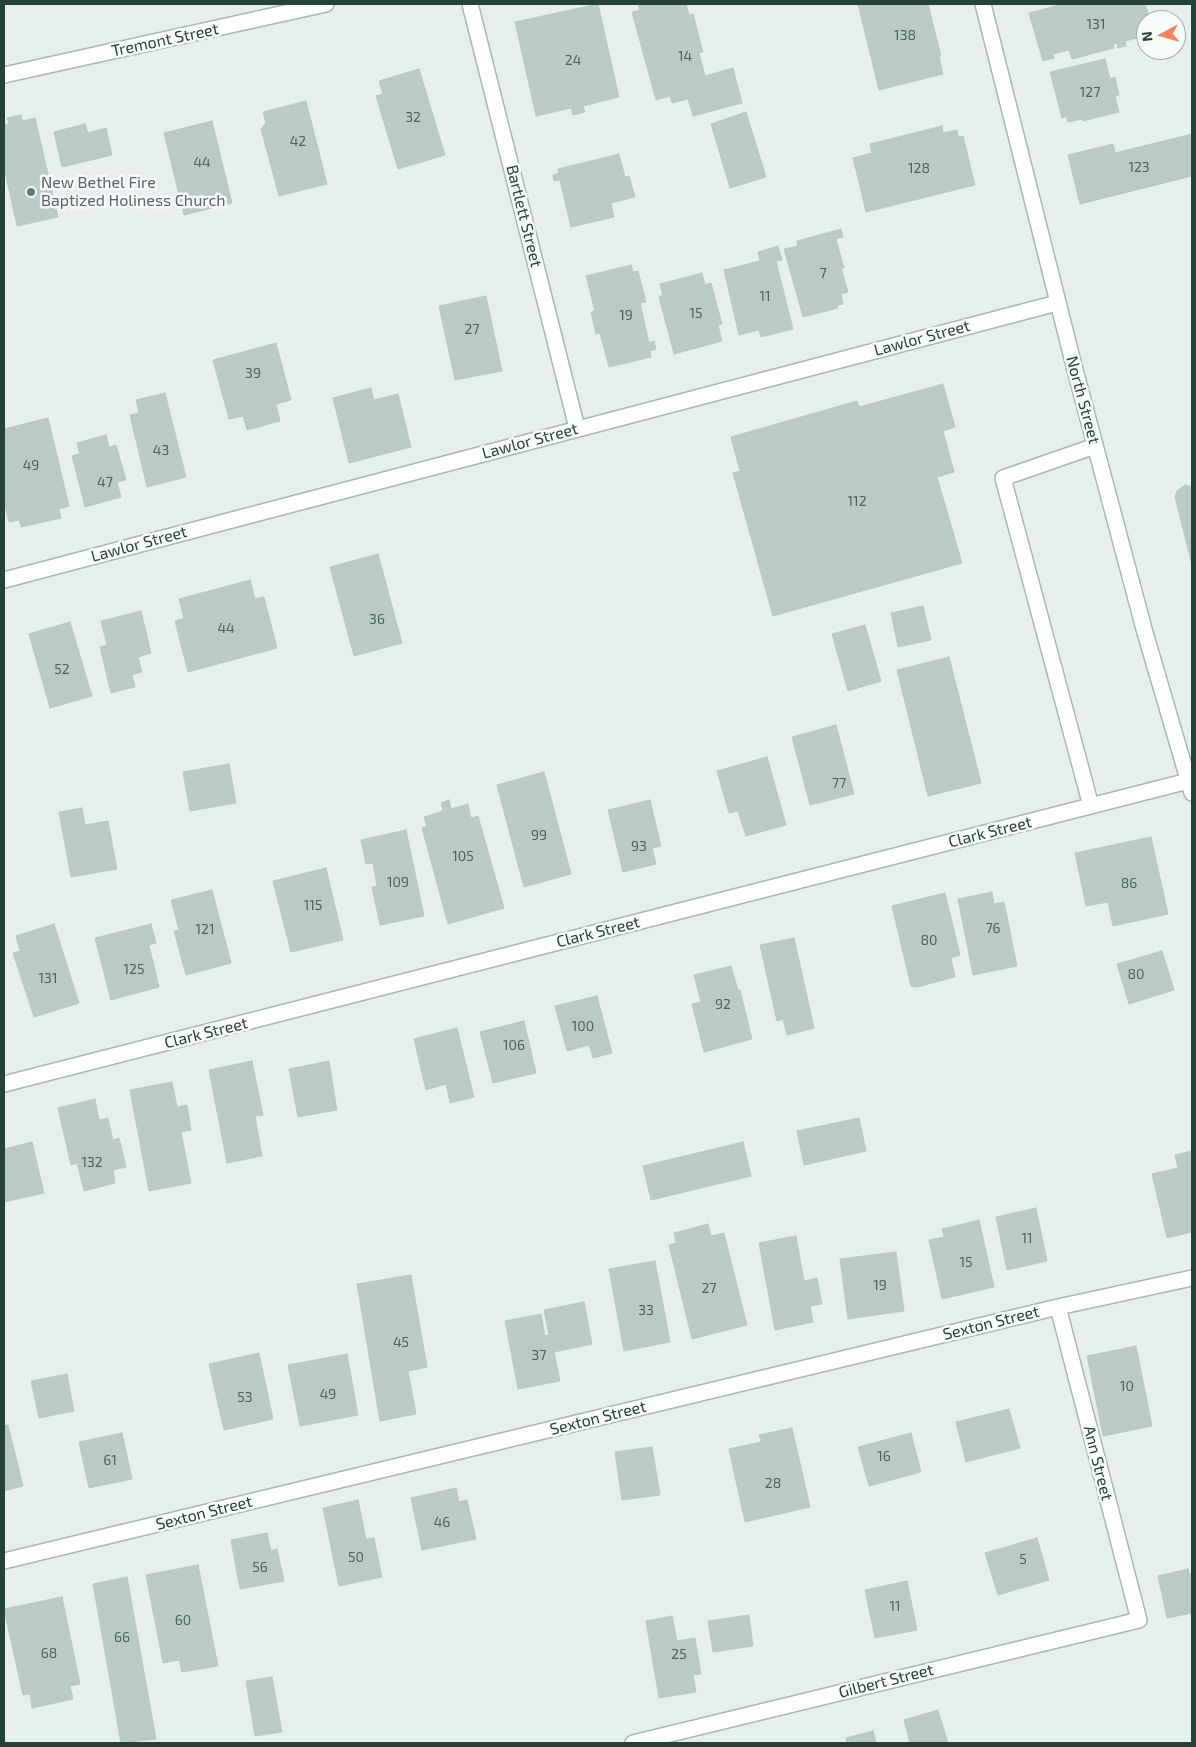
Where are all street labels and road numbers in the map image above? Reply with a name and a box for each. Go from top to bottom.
street label: Tremont Street [110,19,220,61]
street label: Bartlett Street [502,163,546,269]
street label: Lawlor Street [872,316,972,360]
street label: North Street [1062,354,1104,446]
street label: Lawlor Street [480,419,580,463]
street label: Lawlor Street [89,522,189,566]
street label: Clark Street [946,812,1034,852]
street label: Clark Street [554,912,642,952]
street label: Clark Street [162,1013,250,1053]
street label: Sexton Street [941,1302,1041,1344]
street label: Sexton Street [548,1397,648,1439]
street label: Ann Street [1079,1424,1117,1502]
street label: Sexton Street [154,1492,254,1534]
street label: Gilbert Street [837,1660,935,1702]

